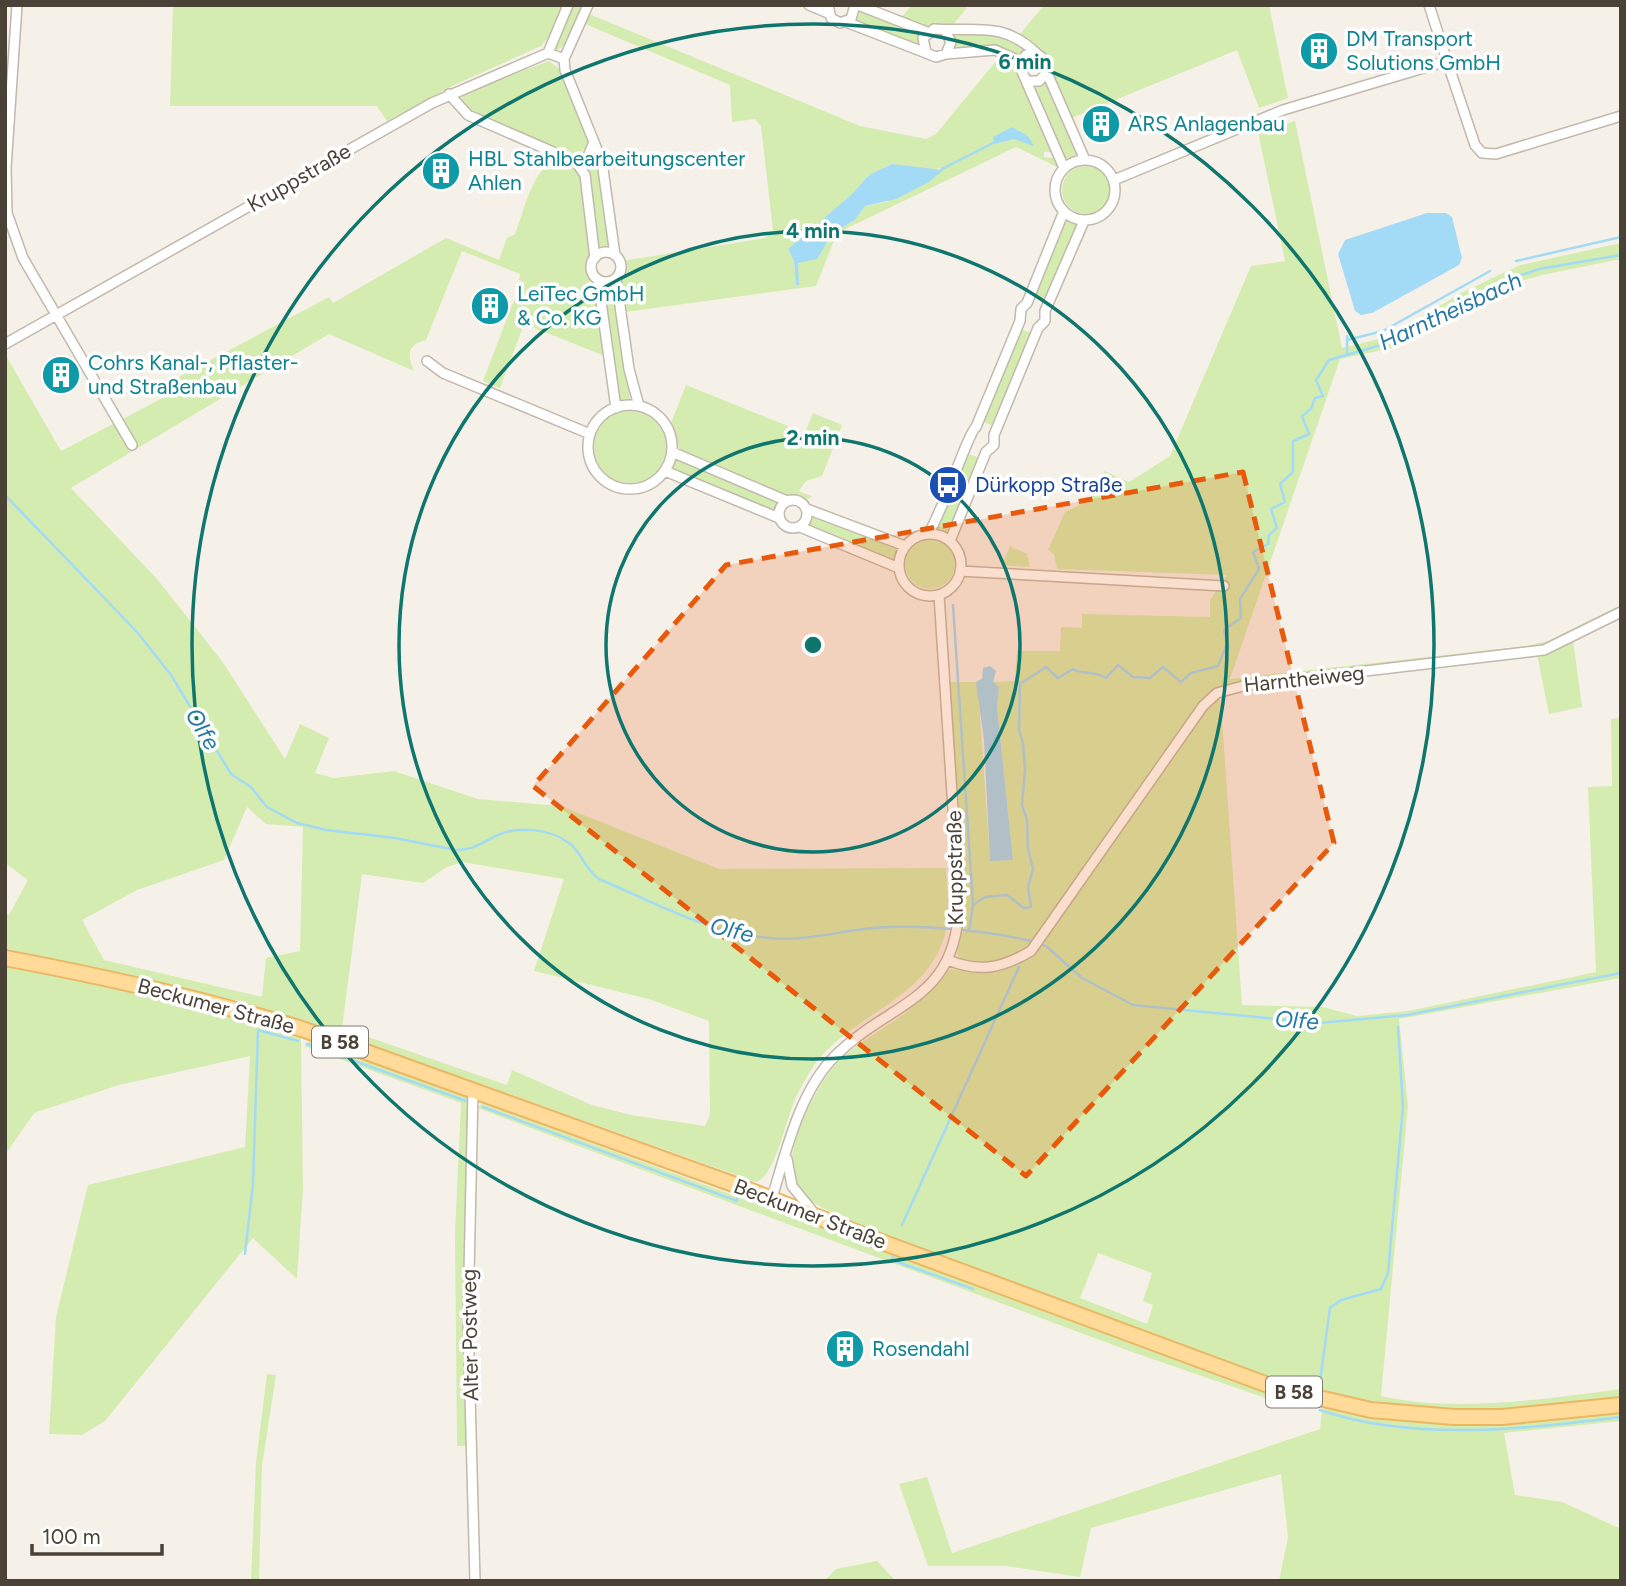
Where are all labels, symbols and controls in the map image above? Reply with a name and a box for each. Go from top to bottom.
place label: DM Transport Solutions GmbH [1346,26,1501,75]
building icon: DM Transport Solutions GmbH [1298,30,1340,72]
text: 6 min [999,49,1051,74]
building icon: ARS Anlagenbau [1080,103,1122,145]
place label: ARS Anlagenbau [1128,111,1285,136]
street label: Kruppstraße [243,138,355,217]
place label: HBL Stahlbearbeitungscenter Ahlen [468,146,745,195]
building icon: HBL Stahlbearbeitungscenter Ahlen [420,150,462,192]
text: 4 min [786,218,840,243]
water label: Harntheisbach [1374,266,1526,356]
place label: LeiTec GmbH & Co. KG [517,281,644,330]
building icon: LeiTec GmbH & Co. KG [469,285,511,327]
place label: Cohrs Kanal-, Pflaster- und Straßenbau [88,350,298,399]
building icon: Cohrs Kanal-, Pflaster- und Straßenbau [40,354,82,396]
text: 2 min [787,425,839,450]
bus stop icon: Dürkopp Straße [927,464,969,506]
place label: Dürkopp Straße [975,472,1122,497]
centre of rings [801,633,825,657]
street label: Harntheiweg [1242,660,1366,697]
water label: Olfe [180,703,227,755]
street label: Kruppstraße [941,810,968,926]
water label: Olfe [707,911,757,949]
street label: Beckumer Straße [135,973,297,1038]
water label: Olfe [1274,1005,1320,1036]
road number: B 58 [312,1026,368,1058]
street label: Beckumer Straße [730,1173,890,1254]
street label: Alter Postweg [456,1269,483,1401]
building icon: Rosendahl [824,1328,866,1370]
place label: Rosendahl [872,1336,970,1361]
road number: B 58 [1266,1376,1322,1408]
scale bar [32,1512,161,1556]
text: 100 m [42,1524,101,1549]

